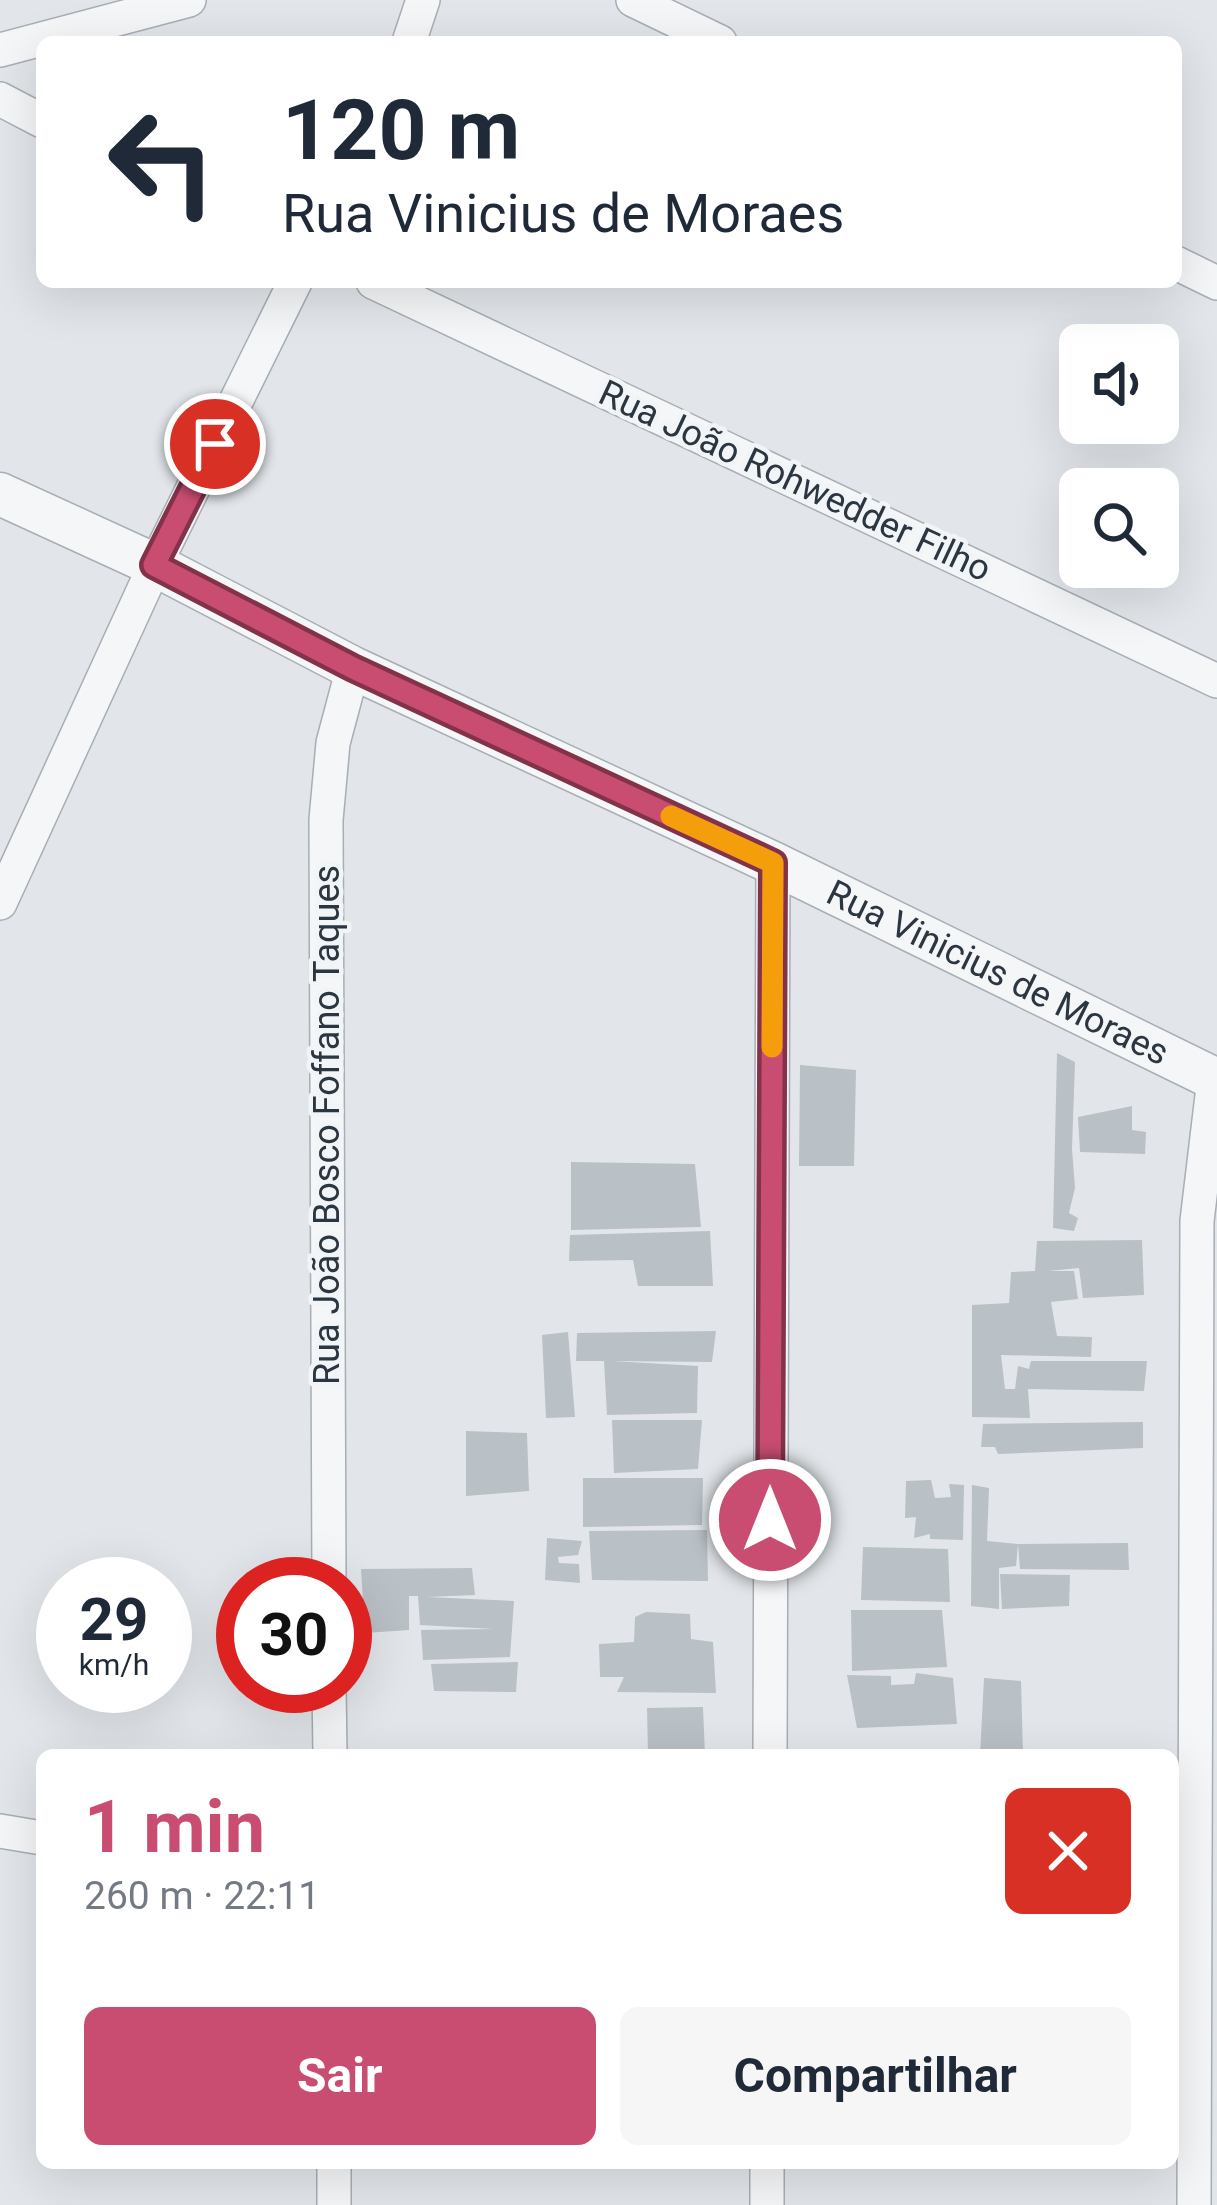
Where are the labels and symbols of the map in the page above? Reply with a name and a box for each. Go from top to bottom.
street label: Rua João Rohwedder Filho [593,372,997,590]
pin [164,393,266,495]
street label: Rua João Bosco Foffano Taques [306,865,348,1385]
street label: Rua Vinicius de Moraes [820,872,1176,1074]
position arrow [707,1457,833,1583]
speed limit sign: 30 [216,1557,372,1713]

